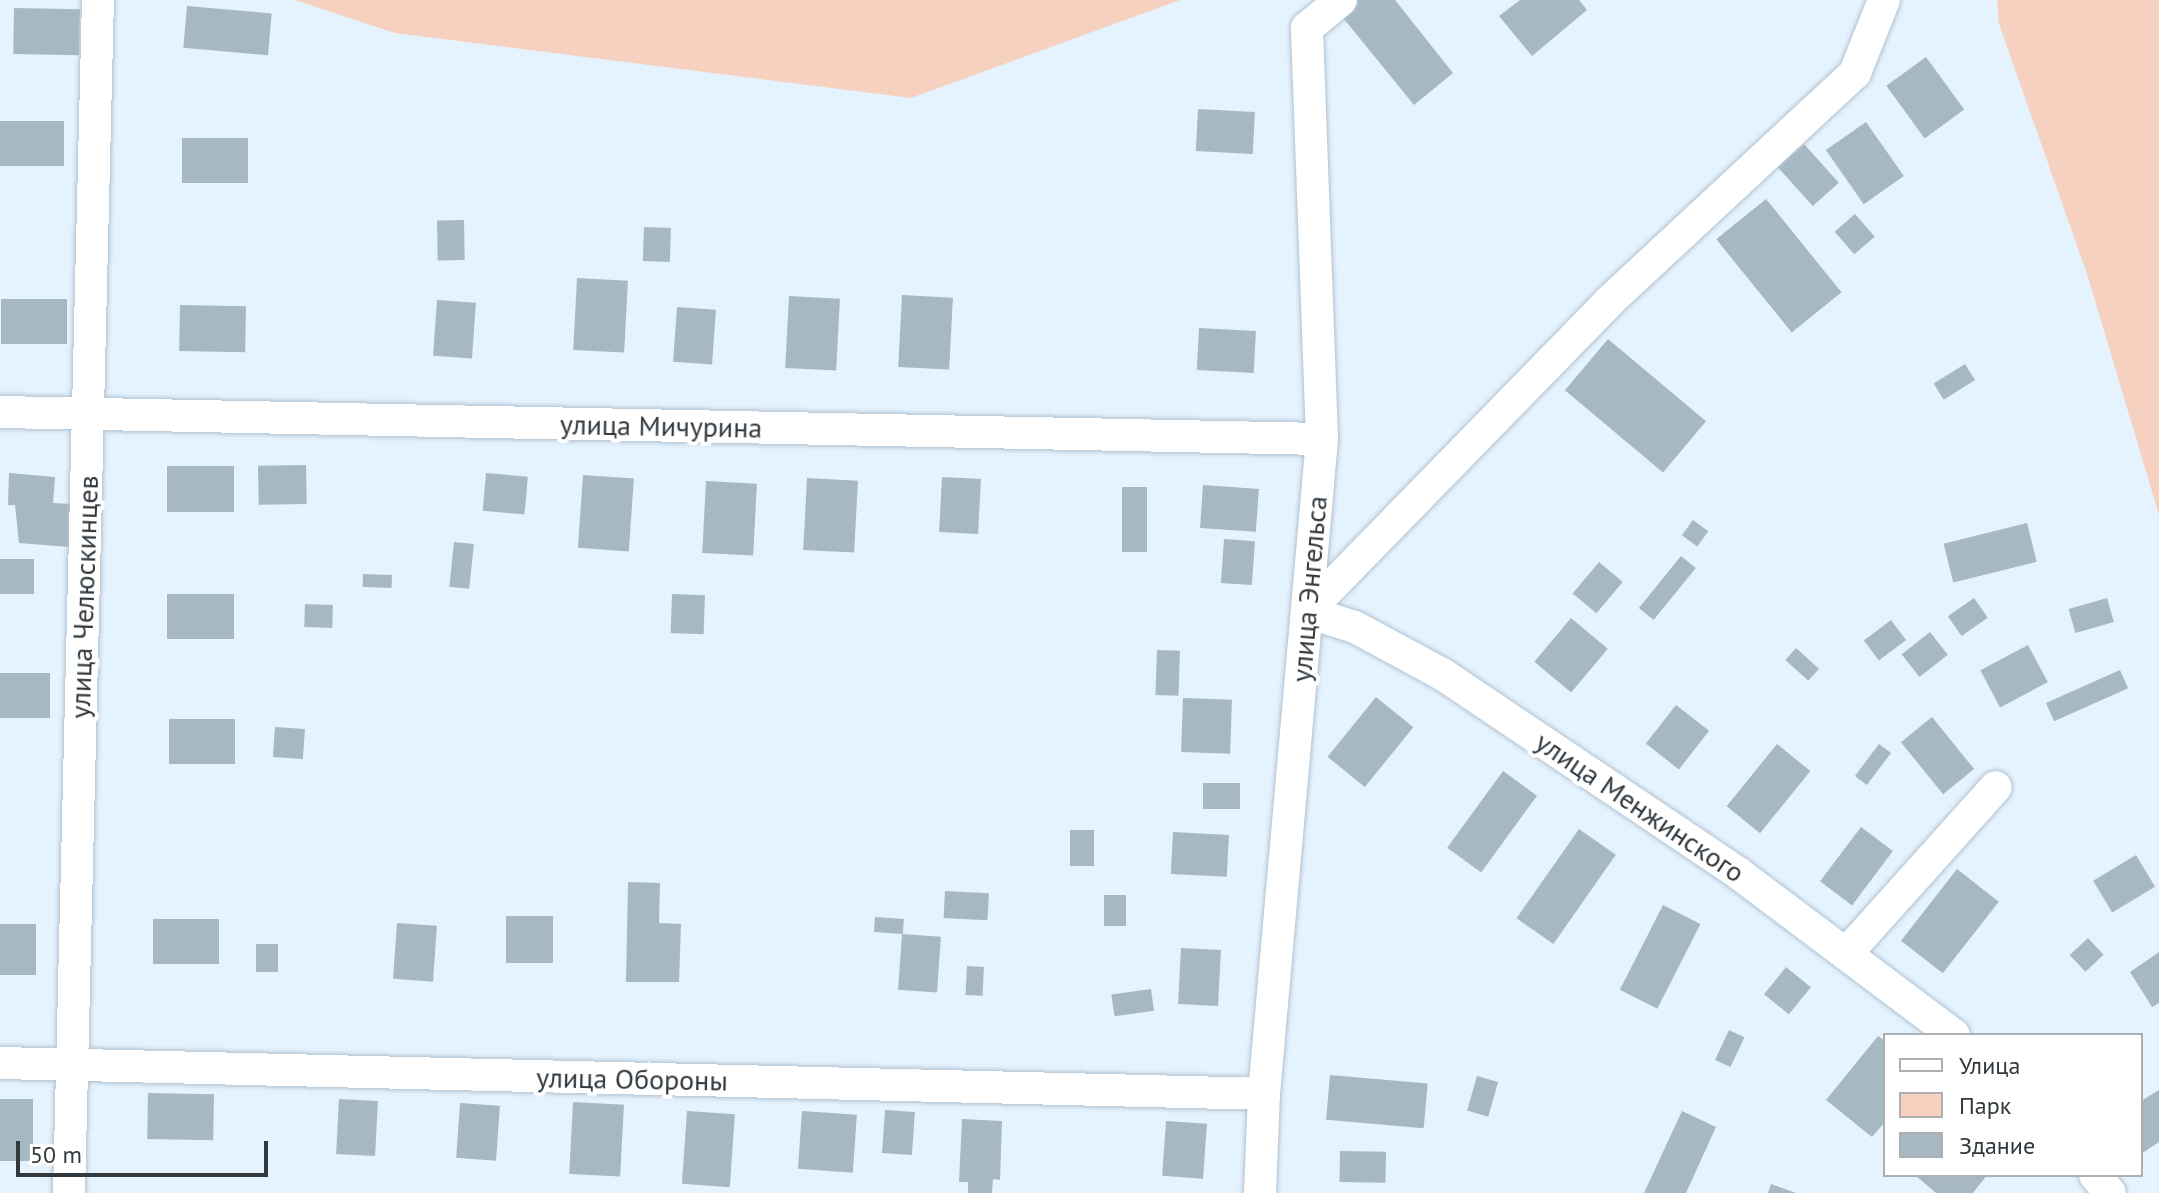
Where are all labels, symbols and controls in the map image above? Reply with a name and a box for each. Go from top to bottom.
street label: улица Мичурина [560,407,762,445]
street label: улица Челюскинцев [63,475,105,719]
street label: улица Энгельса [1284,494,1334,684]
street label: улица Менжинского [1529,725,1751,889]
legend [1883,1033,2143,1177]
text: Улица [1959,1050,2020,1081]
street label: улица Обороны [536,1061,728,1097]
text: Парк [1959,1090,2011,1121]
scale bar [20,1125,272,1175]
text: Здание [1959,1130,2035,1161]
text: 50 m [30,1139,82,1170]

